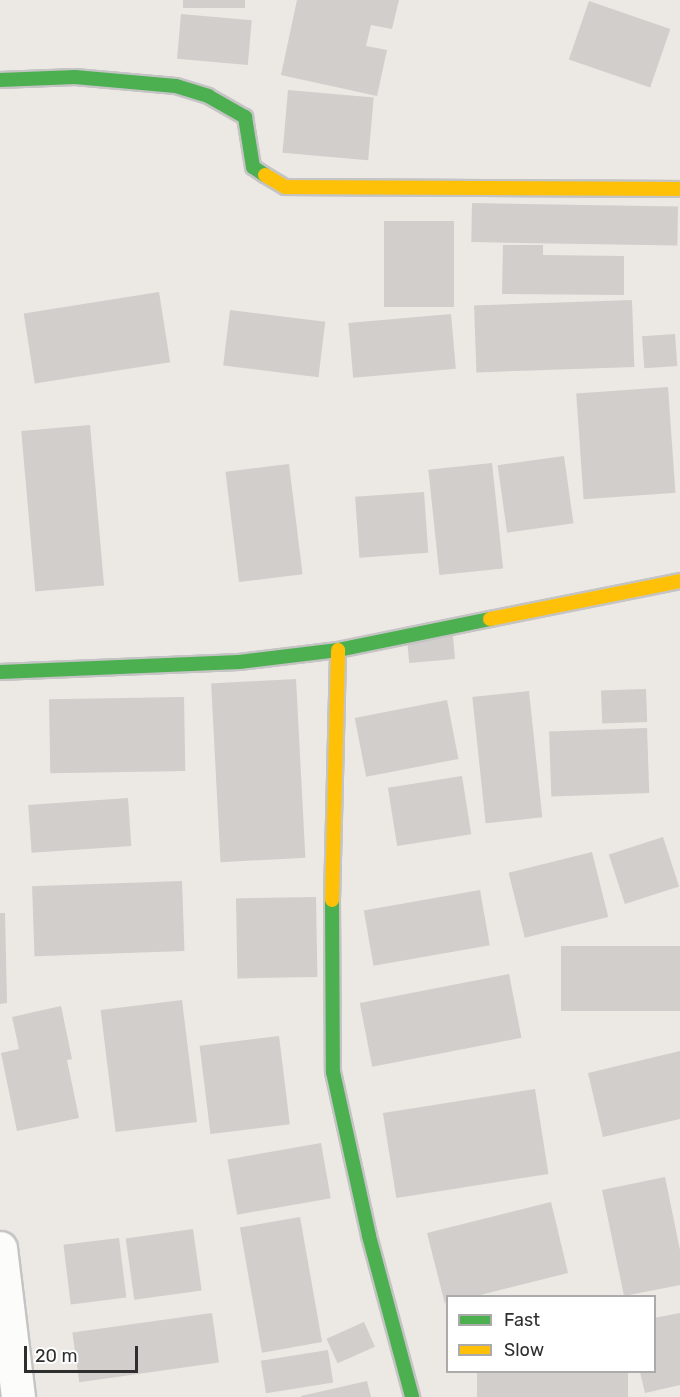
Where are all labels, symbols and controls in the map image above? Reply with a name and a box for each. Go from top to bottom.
legend [446,1295,656,1373]
text: Fast [504,1309,540,1331]
scale bar [27,1334,141,1372]
text: Slow [504,1339,544,1361]
text: 20 m [35,1345,77,1367]

